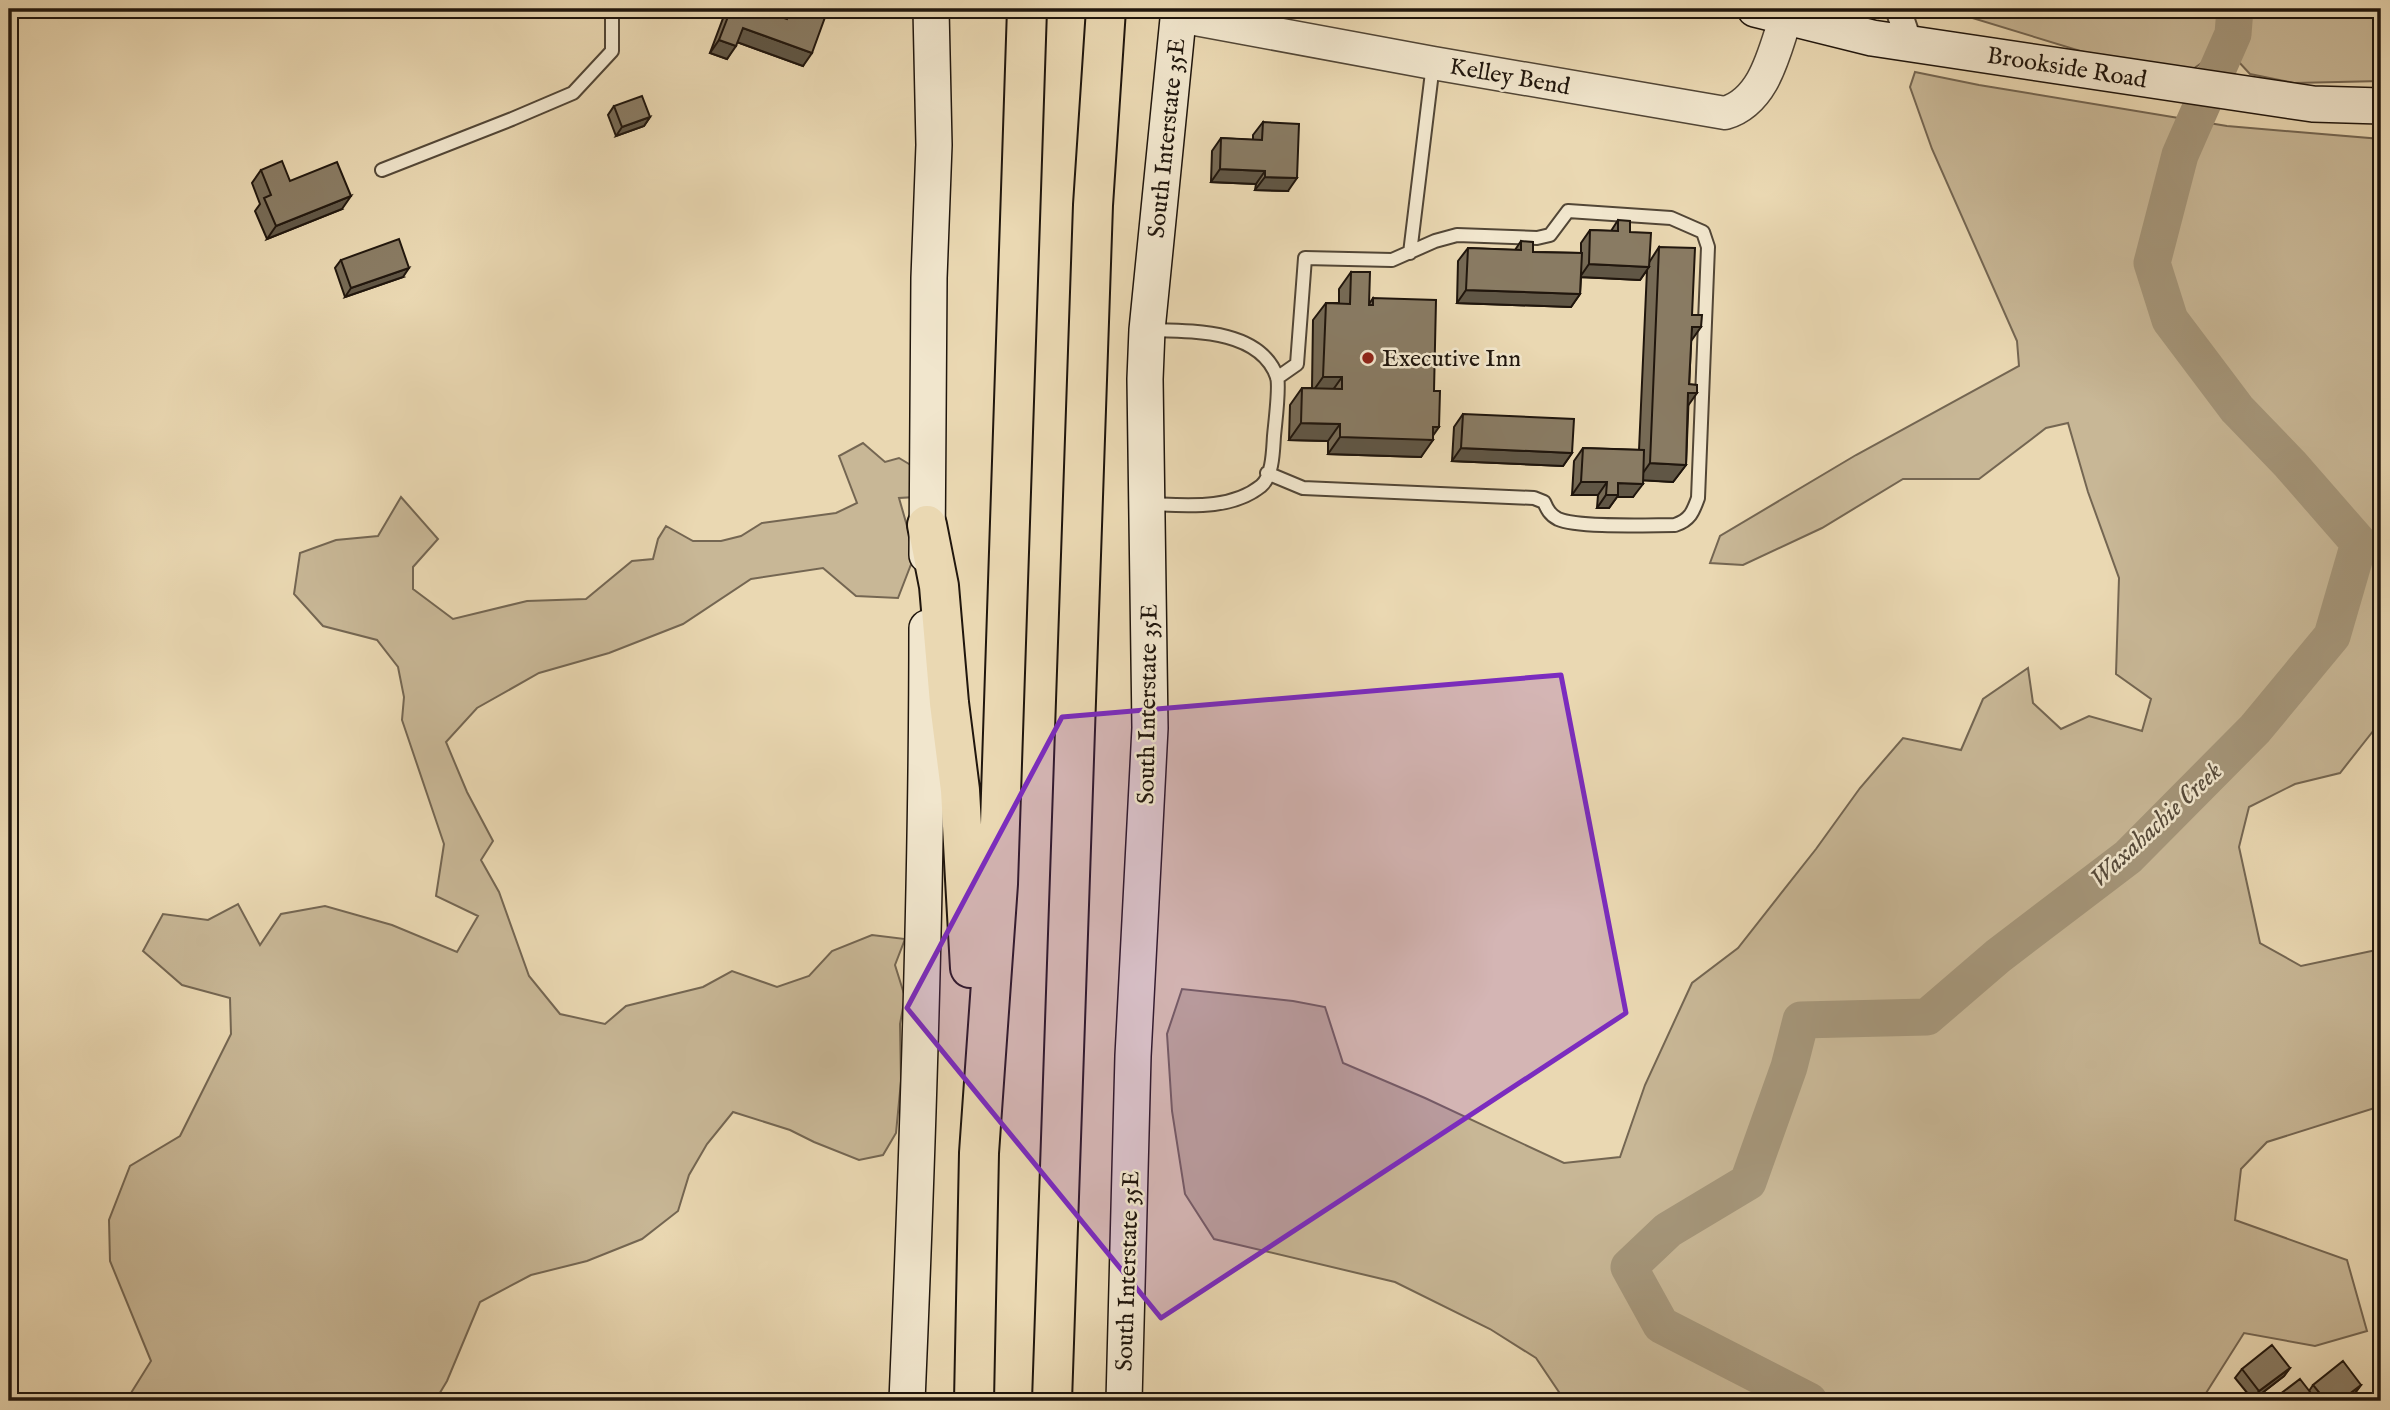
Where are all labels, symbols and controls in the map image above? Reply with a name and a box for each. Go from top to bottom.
street label: South Interstate 35E [1142,37,1193,240]
street label: Brookside Road [1985,41,2149,96]
street label: Kelley Bend [1447,52,1573,103]
place label: Executive Inn [1382,344,1521,375]
marker: Executive Inn [1360,350,1376,366]
street label: South Interstate 35E [1131,603,1166,805]
water label: Waxahachie Creek [2083,755,2230,895]
street label: South Interstate 35E [1110,1170,1147,1372]

